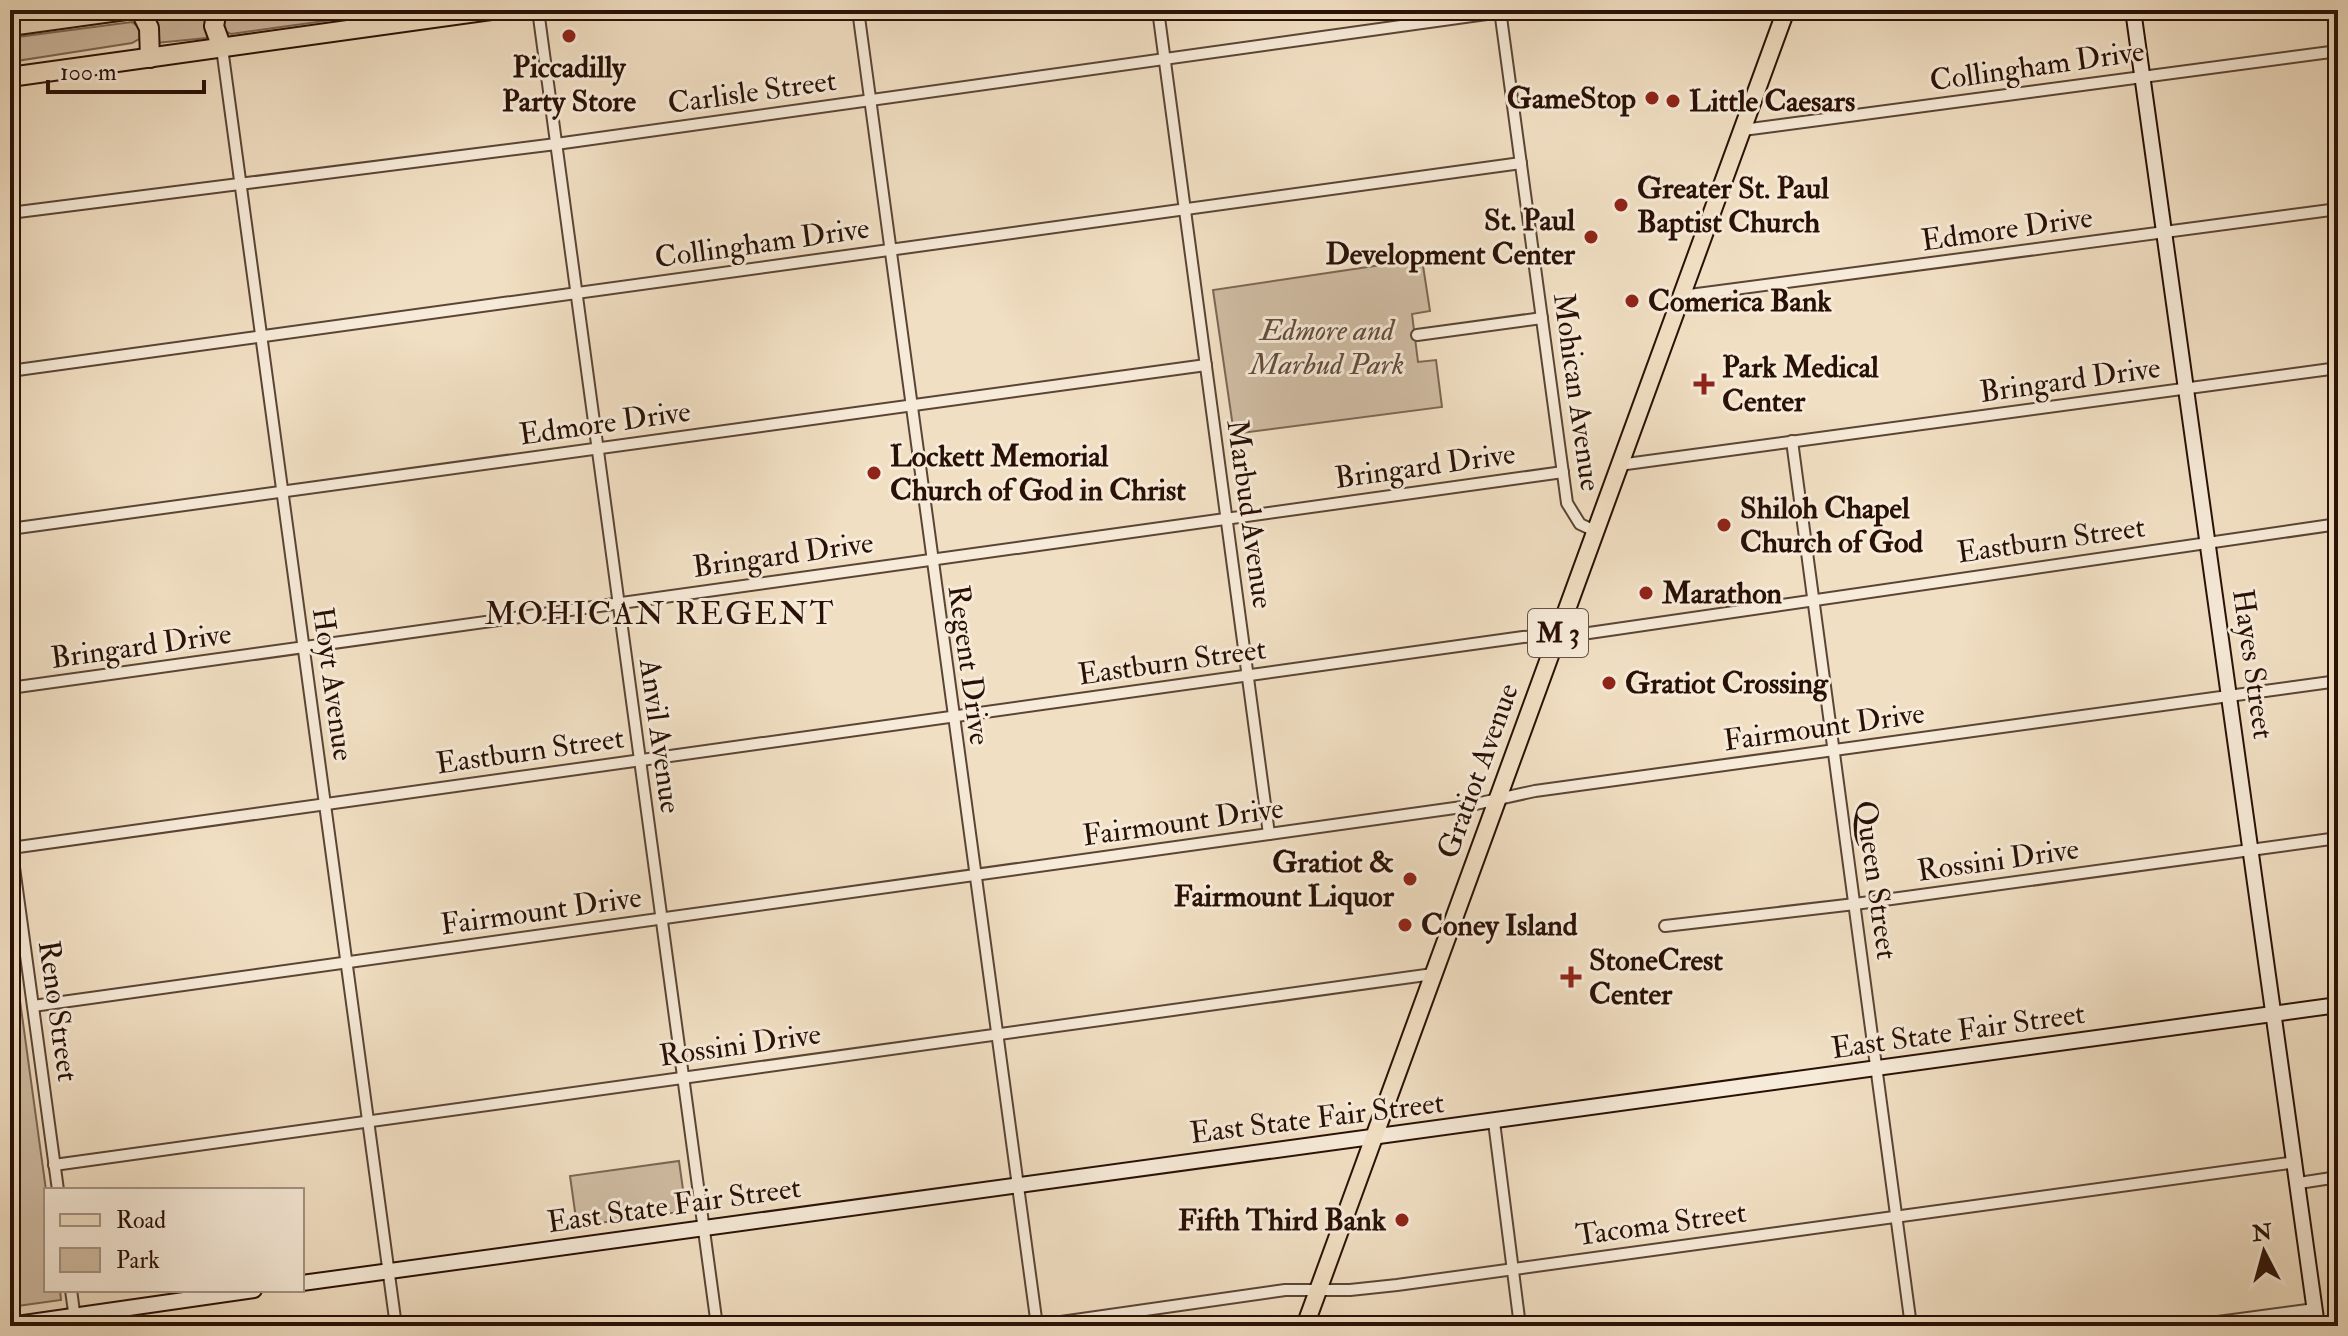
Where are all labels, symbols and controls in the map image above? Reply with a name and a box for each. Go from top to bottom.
marker: Piccadilly Party Store [560,27,578,45]
street label: Collingham Drive [1927,33,2147,99]
scale bar [48,44,204,94]
place label: Piccadilly Party Store [502,49,636,120]
text: 100 m [60,57,117,88]
street label: Carlisle Street [665,62,839,122]
place label: GameStop [1507,80,1636,117]
place label: Little Caesars [1689,83,1855,120]
marker: GameStop [1643,89,1661,107]
marker: Little Caesars [1664,92,1682,110]
place label: Greater St. Paul Baptist Church [1637,170,1829,241]
marker: Greater St. Paul Baptist Church [1612,196,1630,214]
street label: Edmore Drive [1919,199,2095,259]
place label: St. Paul Development Center [1325,202,1576,273]
street label: Collingham Drive [652,210,872,276]
marker: St. Paul Development Center [1582,228,1600,246]
place label: Comerica Bank [1648,283,1832,320]
street label: Mohican Avenue [1545,291,1609,493]
marker: Comerica Bank [1623,292,1641,310]
park label: Edmore and Marbud Park [1248,312,1404,383]
place label: Park Medical Center [1722,349,1879,420]
street label: Bringard Drive [1977,349,2163,411]
marker: Park Medical Center [1693,373,1715,395]
street label: Edmore Drive [517,393,693,453]
street label: Marbud Avenue [1218,417,1282,611]
street label: Bringard Drive [1332,435,1518,497]
place label: Lockett Memorial Church of God in Christ [890,438,1186,509]
marker: Lockett Memorial Church of God in Christ [865,464,883,482]
place label: Shiloh Chapel Church of God [1740,490,1923,561]
street label: Eastburn Street [1955,508,2148,571]
marker: Shiloh Chapel Church of God [1715,516,1733,534]
street label: Bringard Drive [690,524,876,586]
place label: Marathon [1661,575,1783,612]
street label: Regent Drive [939,583,999,747]
marker: Marathon [1637,584,1655,602]
street label: Hayes Street [2224,587,2282,742]
district label: MOHICAN REGENT [485,594,835,634]
street label: Hoyt Avenue [304,605,362,763]
road number: M 3 [1528,609,1588,657]
street label: Bringard Drive [48,615,234,677]
street label: Eastburn Street [1076,630,1269,693]
street label: Anvil Avenue [631,655,689,816]
place label: Gratiot Crossing [1625,665,1829,702]
marker: Gratiot Crossing [1600,674,1618,692]
street label: Gratiot Avenue [1429,678,1527,864]
street label: Fairmount Drive [1721,695,1927,759]
street label: Eastburn Street [434,719,627,782]
street label: Fairmount Drive [1080,790,1286,854]
street label: Queen Street [1847,798,1905,962]
street label: Rossini Drive [1915,830,2081,890]
place label: Gratiot & Fairmount Liquor [1174,844,1395,915]
marker: Gratiot & Fairmount Liquor [1401,870,1419,888]
street label: Fairmount Drive [438,879,644,943]
place label: Coney Island [1421,907,1578,944]
marker: Coney Island [1396,916,1414,934]
street label: Reno Street [30,938,86,1084]
place label: StoneCrest Center [1589,942,1723,1013]
marker: StoneCrest Center [1560,966,1582,988]
street label: East State Fair Street [1829,995,2087,1067]
street label: Rossini Drive [657,1015,823,1075]
street label: East State Fair Street [1188,1084,1446,1152]
street label: East State Fair Street [545,1169,803,1241]
legend [44,1188,304,1292]
street label: Tacoma Street [1573,1194,1749,1254]
place label: Fifth Third Bank [1178,1202,1387,1239]
text: Road [116,1205,166,1236]
marker: Fifth Third Bank [1393,1211,1411,1229]
north arrow [2224,1212,2304,1292]
text: N [2250,1218,2274,1248]
text: Park [116,1245,160,1276]

